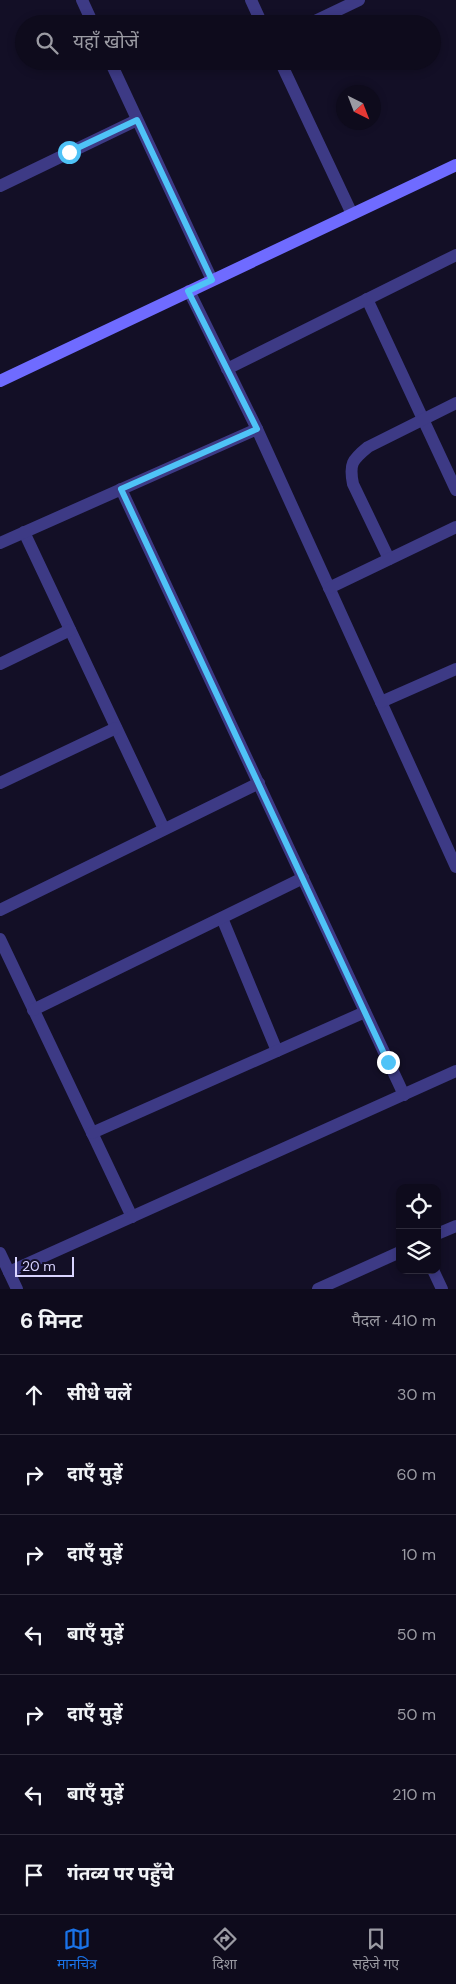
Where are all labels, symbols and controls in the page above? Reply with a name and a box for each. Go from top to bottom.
search box [15,15,441,70]
icon: search [33,29,61,57]
text: यहाँ खोजें [73,29,139,54]
north arrow [336,85,381,130]
route start [58,141,81,164]
route end [377,1051,400,1074]
map controls [396,1184,441,1274]
button: locate [396,1184,441,1229]
button: layers [396,1229,441,1274]
scale bar [15,1254,74,1277]
text: 20 m [22,1257,56,1275]
text: 6 मिनट [20,1307,82,1335]
text: पैदल · 410 m [352,1310,436,1331]
icon: ahead [20,1381,48,1409]
text: सीधे चलें [67,1381,131,1406]
text: 30 m [397,1384,436,1405]
icon: right [20,1461,48,1489]
text: दाएँ मुड़ें [67,1461,122,1486]
text: 60 m [396,1464,436,1485]
icon: right [20,1541,48,1569]
text: दाएँ मुड़ें [67,1541,122,1566]
text: 10 m [402,1544,436,1565]
icon: left [20,1621,48,1649]
text: बाएँ मुड़ें [67,1621,124,1646]
text: 50 m [397,1624,436,1645]
icon: right [20,1701,48,1729]
text: दाएँ मुड़ें [67,1701,122,1726]
text: 50 m [397,1704,436,1725]
icon: left [20,1781,48,1809]
text: बाएँ मुड़ें [67,1781,124,1806]
text: 210 m [392,1784,436,1805]
icon: arrive [20,1861,48,1889]
text: गंतव्य पर पहुँचे [67,1861,174,1886]
tab: मानचित्र [57,1925,97,1975]
tab: दिशा [211,1925,239,1975]
tab: सहेजे गए [352,1925,399,1975]

